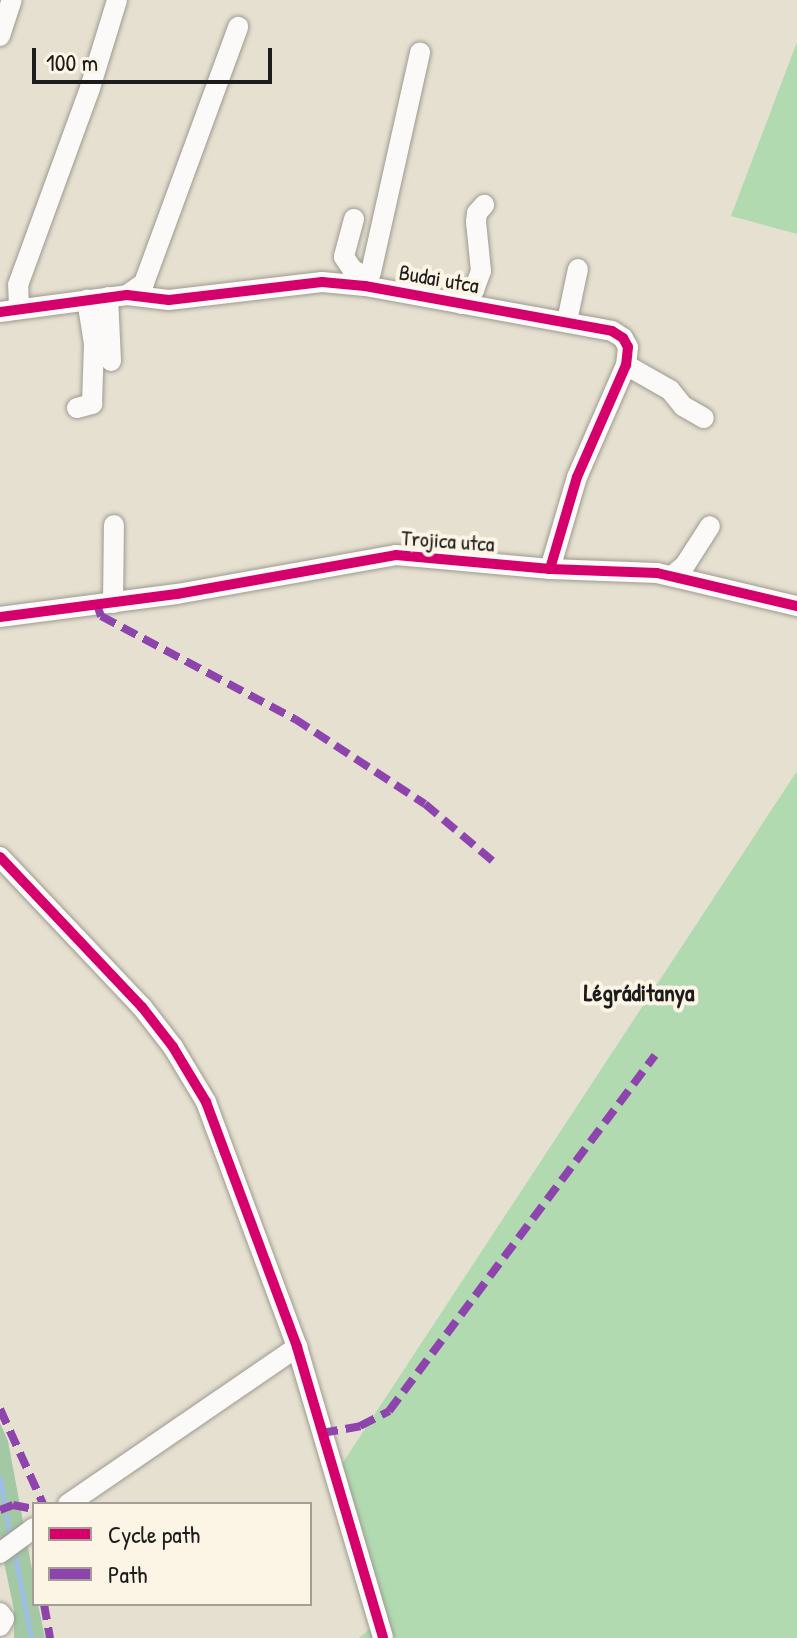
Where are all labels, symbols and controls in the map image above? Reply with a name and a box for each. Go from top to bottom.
scale bar [36,32,276,82]
text: 100 m [46,46,98,78]
street label: Budai utca [397,259,481,299]
street label: Trojica utca [400,525,496,557]
district label: Légráditanya [584,979,694,1007]
legend [32,1502,312,1606]
text: Cycle path [108,1518,200,1550]
text: Path [108,1558,147,1590]

